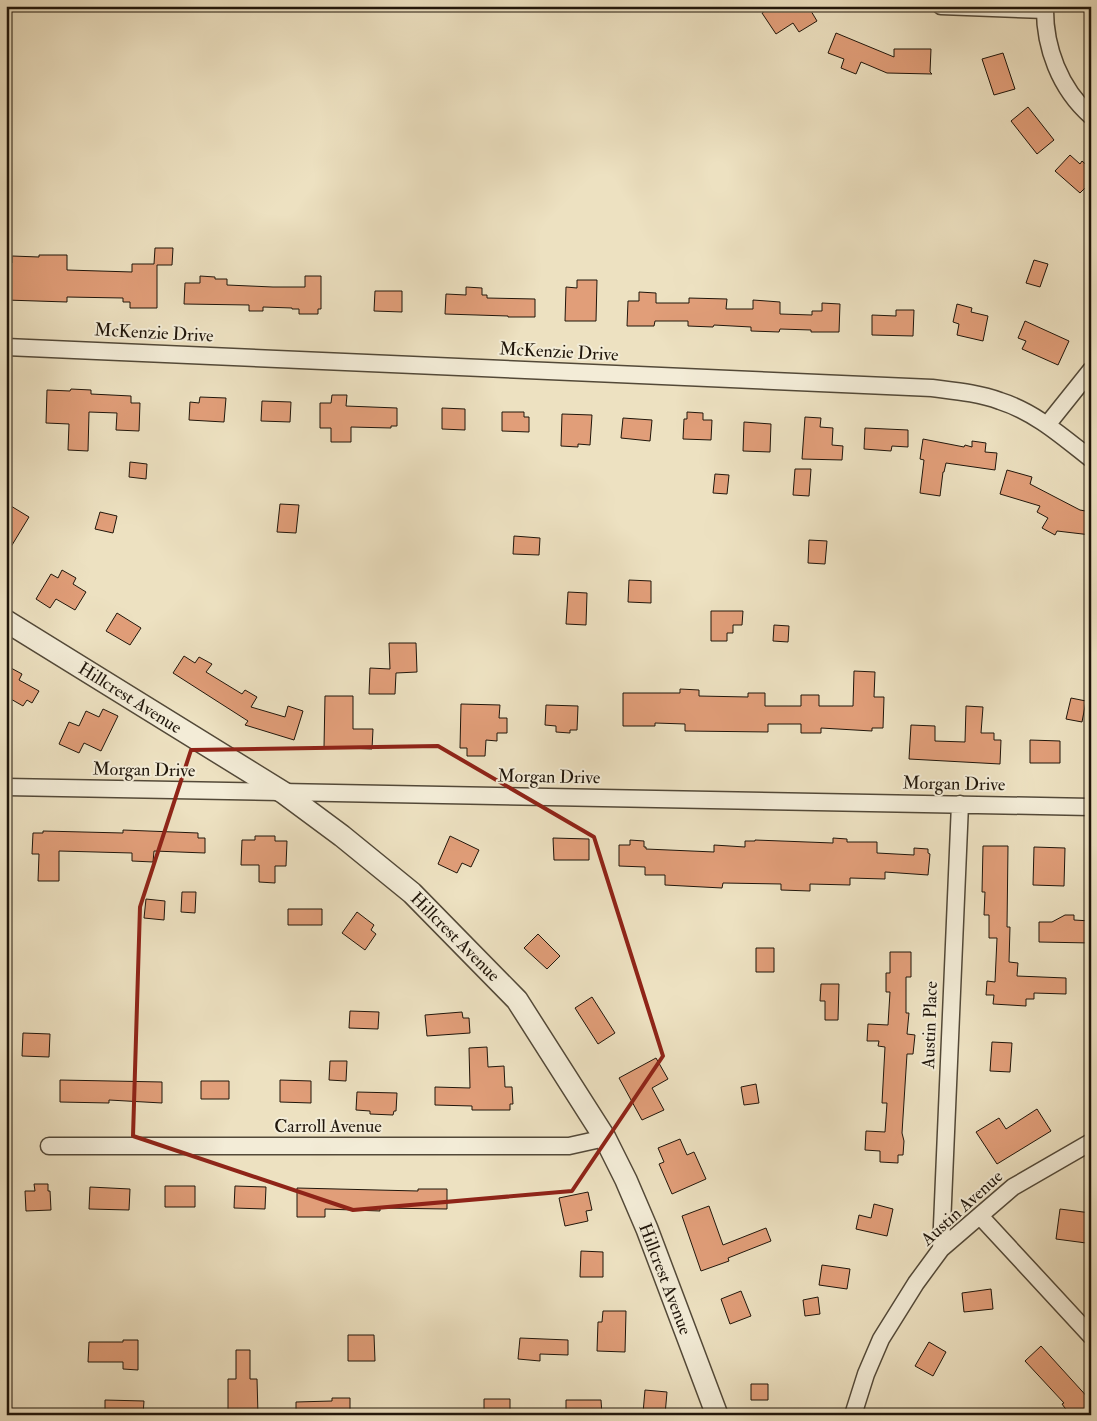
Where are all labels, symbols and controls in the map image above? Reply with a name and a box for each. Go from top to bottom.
street label: McKenzie Drive [94,318,215,348]
street label: McKenzie Drive [499,337,620,367]
street label: Hillcrest Avenue [74,657,187,739]
street label: Morgan Drive [92,758,196,782]
street label: Morgan Drive [497,765,601,789]
street label: Morgan Drive [902,772,1006,796]
street label: Hillcrest Avenue [405,887,505,987]
street label: Austin Place [917,980,943,1070]
street label: Carroll Avenue [274,1115,382,1138]
street label: Austin Avenue [915,1165,1008,1252]
street label: Hillcrest Avenue [633,1220,697,1339]

